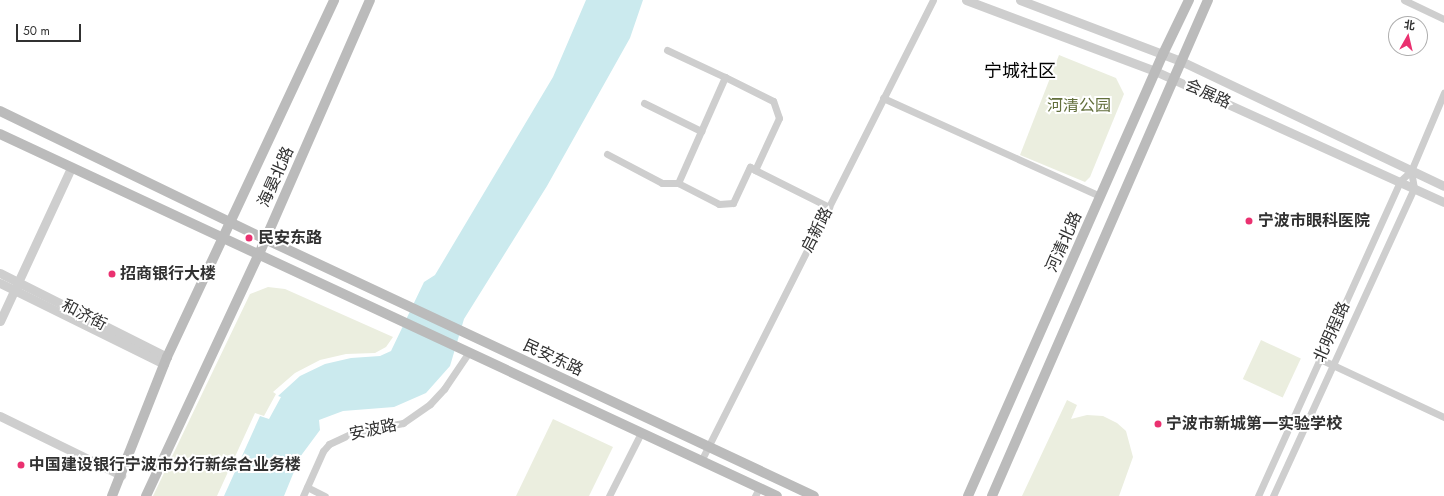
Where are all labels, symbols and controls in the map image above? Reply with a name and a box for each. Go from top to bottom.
scale bar [18,16,83,42]
north arrow [1388,16,1428,56]
text: 北 [1403,16,1416,34]
text: 50 m [23,22,50,40]
district label: 宁城社区 [984,60,1056,82]
street label: 会展路 [1182,75,1234,113]
park label: 河清公园 [1047,96,1111,116]
street label: 海晏北路 [254,144,298,210]
street label: 启新路 [798,204,836,256]
street label: 河清北路 [1042,209,1086,275]
place label: 宁波市眼科医院 [1258,211,1370,231]
marker: 宁波市眼科医院 [1243,215,1255,227]
place label: 民安东路 [258,228,322,248]
marker: 民安东路 [243,232,255,244]
place label: 招商银行大楼 [120,264,216,284]
marker: 招商银行大楼 [107,269,117,279]
street label: 和济街 [58,296,110,334]
street label: 北明程路 [1310,299,1354,365]
street label: 民安东路 [520,336,586,380]
place label: 宁波市新城第一实验学校 [1166,414,1342,434]
street label: 安波路 [348,416,398,444]
marker: 宁波市新城第一实验学校 [1153,419,1163,429]
place label: 中国建设银行宁波市分行新综合业务楼 [29,455,301,475]
marker: 中国建设银行宁波市分行新综合业务楼 [16,460,26,470]

